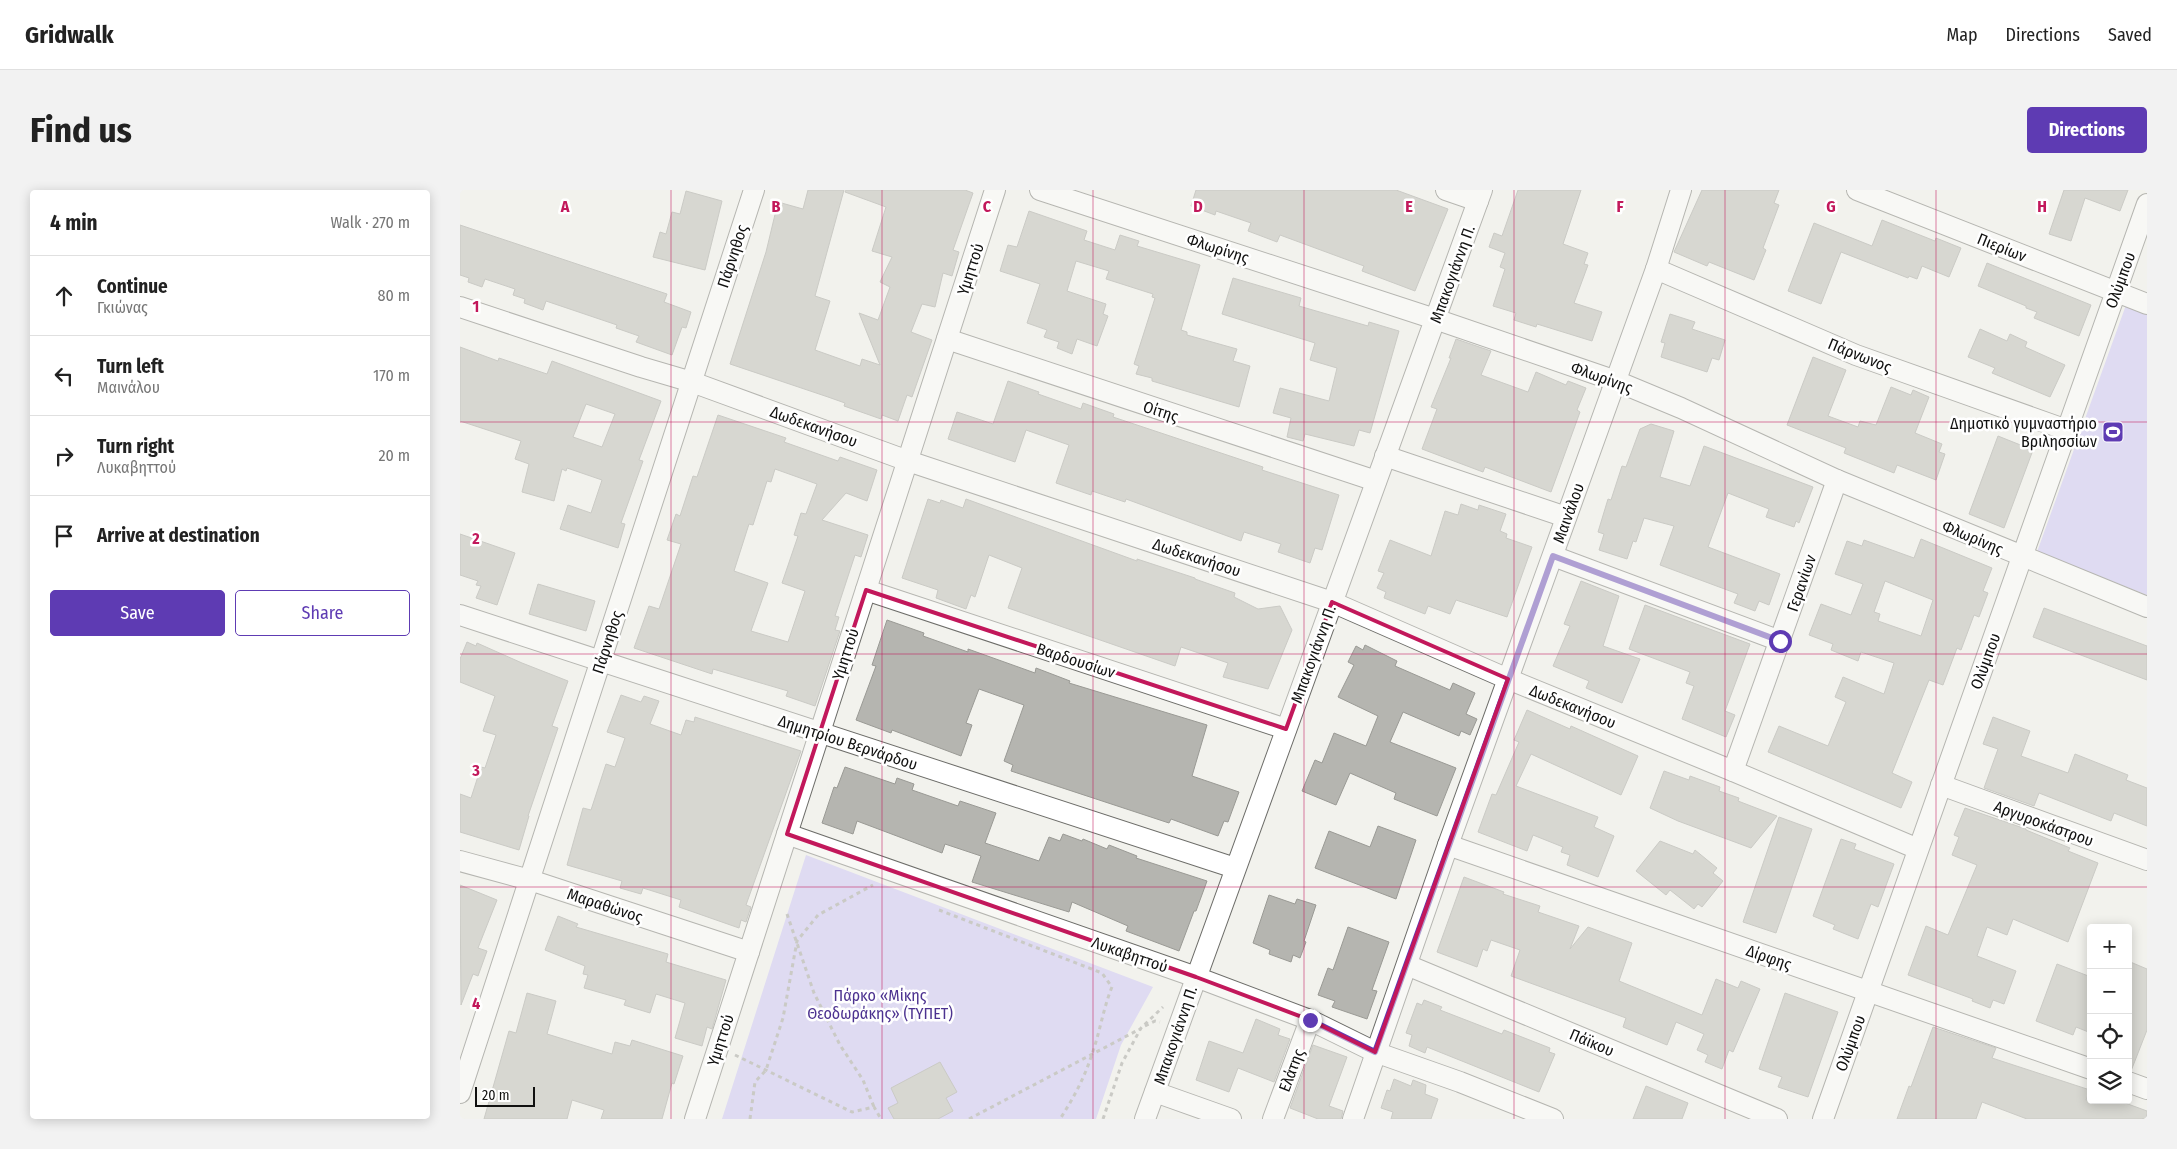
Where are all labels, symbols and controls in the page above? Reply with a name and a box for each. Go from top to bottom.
text: Gridwalk [25,21,114,49]
text: Map [1946,24,1978,46]
text: Directions [2006,24,2080,46]
text: Saved [2108,24,2152,46]
button: Directions [2027,107,2147,153]
text: Find us [30,109,132,151]
text: A [560,197,570,216]
text: B [772,197,781,216]
text: C [983,197,992,216]
text: D [1193,197,1203,216]
text: E [1405,197,1413,216]
text: F [1616,197,1624,216]
text: G [1826,197,1836,216]
text: H [2037,197,2047,216]
text: 4 min [50,210,98,236]
text: Walk · 270 m [331,213,410,232]
street label: Πάρνηθος [713,222,752,290]
street label: Μπακογιάννη Π. [1426,222,1479,326]
street label: Πιερίων [1975,229,2029,266]
street label: Φλωρίνης [1184,230,1252,268]
street label: Υμηττού [953,241,988,298]
street label: Ολύμπου [2102,249,2139,311]
text: Continue [97,275,168,298]
icon: ahead [50,282,78,310]
text: 80 m [378,286,410,305]
text: 1 [473,297,479,316]
text: Γκιώνας [97,298,148,317]
street label: Πάρνωνος [1825,334,1895,377]
text: Turn left [97,355,164,378]
street label: Φλωρίνης [1568,358,1636,397]
icon: left [50,362,78,390]
text: 170 m [373,366,410,385]
text: Μαινάλου [97,378,160,397]
street label: Οίτης [1141,397,1181,426]
street label: Δωδεκανήσου [768,402,860,451]
place label: Δημοτικό γυμναστήριο Βριλησσίων [1950,414,2097,451]
sports icon: Δημοτικό γυμναστήριο Βριλησσίων [2101,420,2125,444]
text: Turn right [97,435,174,458]
icon: right [50,442,78,470]
text: 20 m [379,446,410,465]
text: Λυκαβηττού [97,458,176,477]
street label: Μαινάλου [1549,480,1588,546]
street label: Φλωρίνης [1940,516,2006,559]
icon: arrive [50,522,78,550]
text: Arrive at destination [97,524,260,547]
text: 2 [471,529,480,548]
street label: Δωδεκανήσου [1150,534,1243,581]
street label: Γερανίων [1783,552,1820,614]
button: Save [50,590,225,636]
button: Share [235,590,410,636]
street label: Μπακογιάννη Π. [1287,602,1340,706]
street label: Πάρνηθος [588,608,627,676]
street label: Υμηττού [828,626,863,683]
route start [1769,630,1792,653]
street label: Ολύμπου [1967,630,2004,692]
street label: Βαρδουσίων [1034,639,1117,682]
street label: Δωδεκανήσου [1527,681,1619,732]
street label: Δημητρίου Βερνάρδου [776,711,920,774]
text: 3 [471,761,480,780]
street label: Αργυροκάστρου [1991,797,2096,850]
street label: Μαραθώνος [565,884,645,927]
map controls [2087,924,2132,1104]
button: + [2087,924,2132,969]
street label: Λυκαβηττού [1089,933,1170,976]
street label: Δίρφης [1744,941,1794,974]
button: − [2087,969,2132,1014]
street label: Μπακογιάννη Π. [1150,983,1201,1087]
park label: Πάρκο «Μίκης Θεοδωράκης» (ΤΥΠΕΤ) [807,986,953,1023]
text: 4 [472,994,480,1013]
route end [1299,1009,1322,1032]
street label: Υμηττού [703,1012,738,1069]
street label: Ολύμπου [1832,1012,1869,1074]
button: locate [2087,1014,2132,1059]
street label: Πάϊκου [1567,1025,1617,1060]
street label: Ελάτης [1275,1046,1308,1094]
button: layers [2087,1059,2132,1104]
scale bar [475,1084,535,1107]
text: 20 m [482,1087,510,1104]

